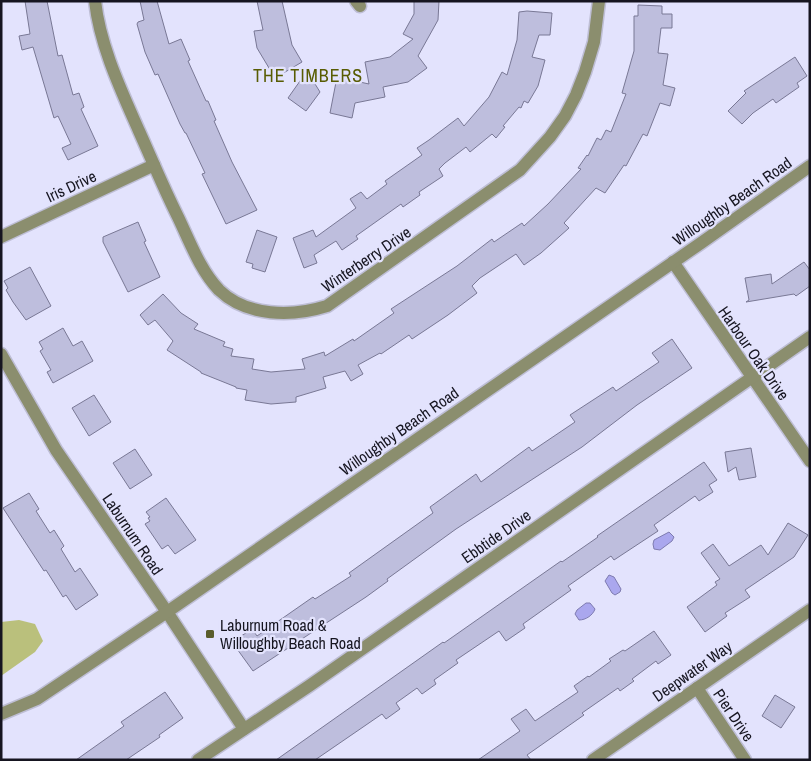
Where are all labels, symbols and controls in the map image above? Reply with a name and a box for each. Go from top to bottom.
district label: THE TIMBERS [253,63,363,88]
street label: Willoughby Beach Road [668,152,796,250]
street label: Iris Drive [42,165,100,207]
street label: Winterberry Drive [317,221,415,297]
street label: Harbour Oak Drive [713,302,795,404]
street label: Willoughby Beach Road [335,382,463,480]
street label: Laburnum Road [98,489,168,579]
street label: Ebbtide Drive [457,504,535,568]
place label: Laburnum Road & Willoughby Beach Road [220,614,361,654]
marker: Laburnum Road & Willoughby Beach Road [204,628,216,640]
street label: Deepwater Way [648,635,737,707]
street label: Pier Drive [708,684,760,746]

